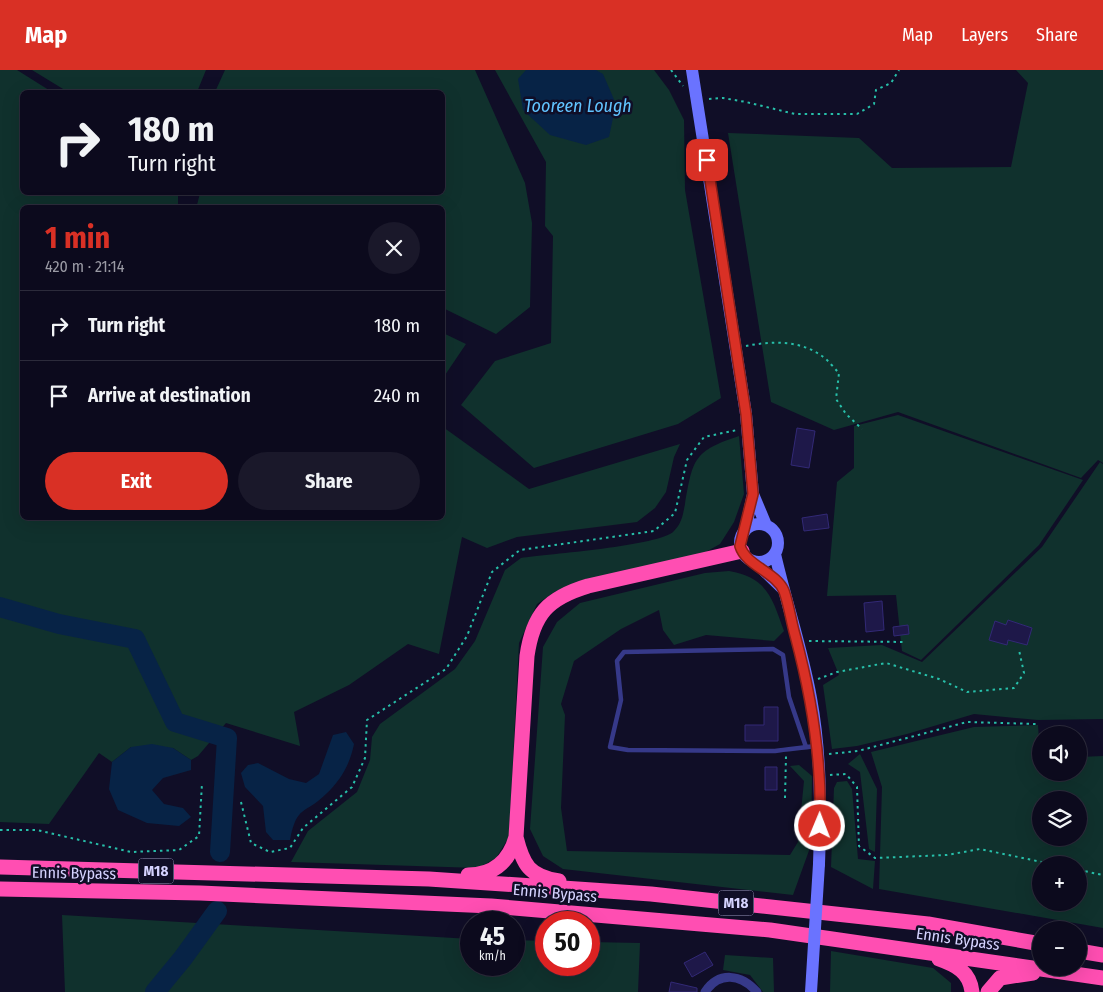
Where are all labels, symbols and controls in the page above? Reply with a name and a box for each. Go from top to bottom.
text: Map [25,21,67,49]
text: Map [902,24,933,46]
text: Layers [961,24,1008,46]
text: Share [1036,24,1078,46]
water label: Tooreen Lough [524,95,632,117]
text: 180 m [128,108,214,150]
icon: right [45,110,110,175]
pin [686,139,728,181]
icon: arrive [693,146,721,174]
text: Turn right [128,150,216,177]
text: 1 min [45,220,110,256]
button: close [368,222,420,274]
text: 420 m · 21:14 [45,257,125,276]
icon: right [45,312,73,340]
text: Turn right [88,314,165,337]
text: 180 m [374,314,420,337]
icon: arrive [45,382,73,410]
text: Arrive at destination [88,384,251,407]
text: 240 m [374,384,420,407]
button: Exit [45,452,228,510]
button: Share [238,452,420,510]
map controls [1032,726,1087,976]
button: sound [1032,726,1087,781]
button: layers [1032,791,1087,846]
position arrow [793,799,845,851]
button: + [1032,856,1087,911]
road number: M18 [138,858,174,884]
street label: Ennis Bypass [32,863,116,883]
street label: Ennis Bypass [512,880,598,906]
road number: M18 [718,890,754,916]
speed limit sign: 50 [535,911,600,976]
button: − [1032,921,1087,976]
text: 45 [480,922,505,952]
street label: Ennis Bypass [915,924,1001,954]
text: km/h [479,949,506,963]

